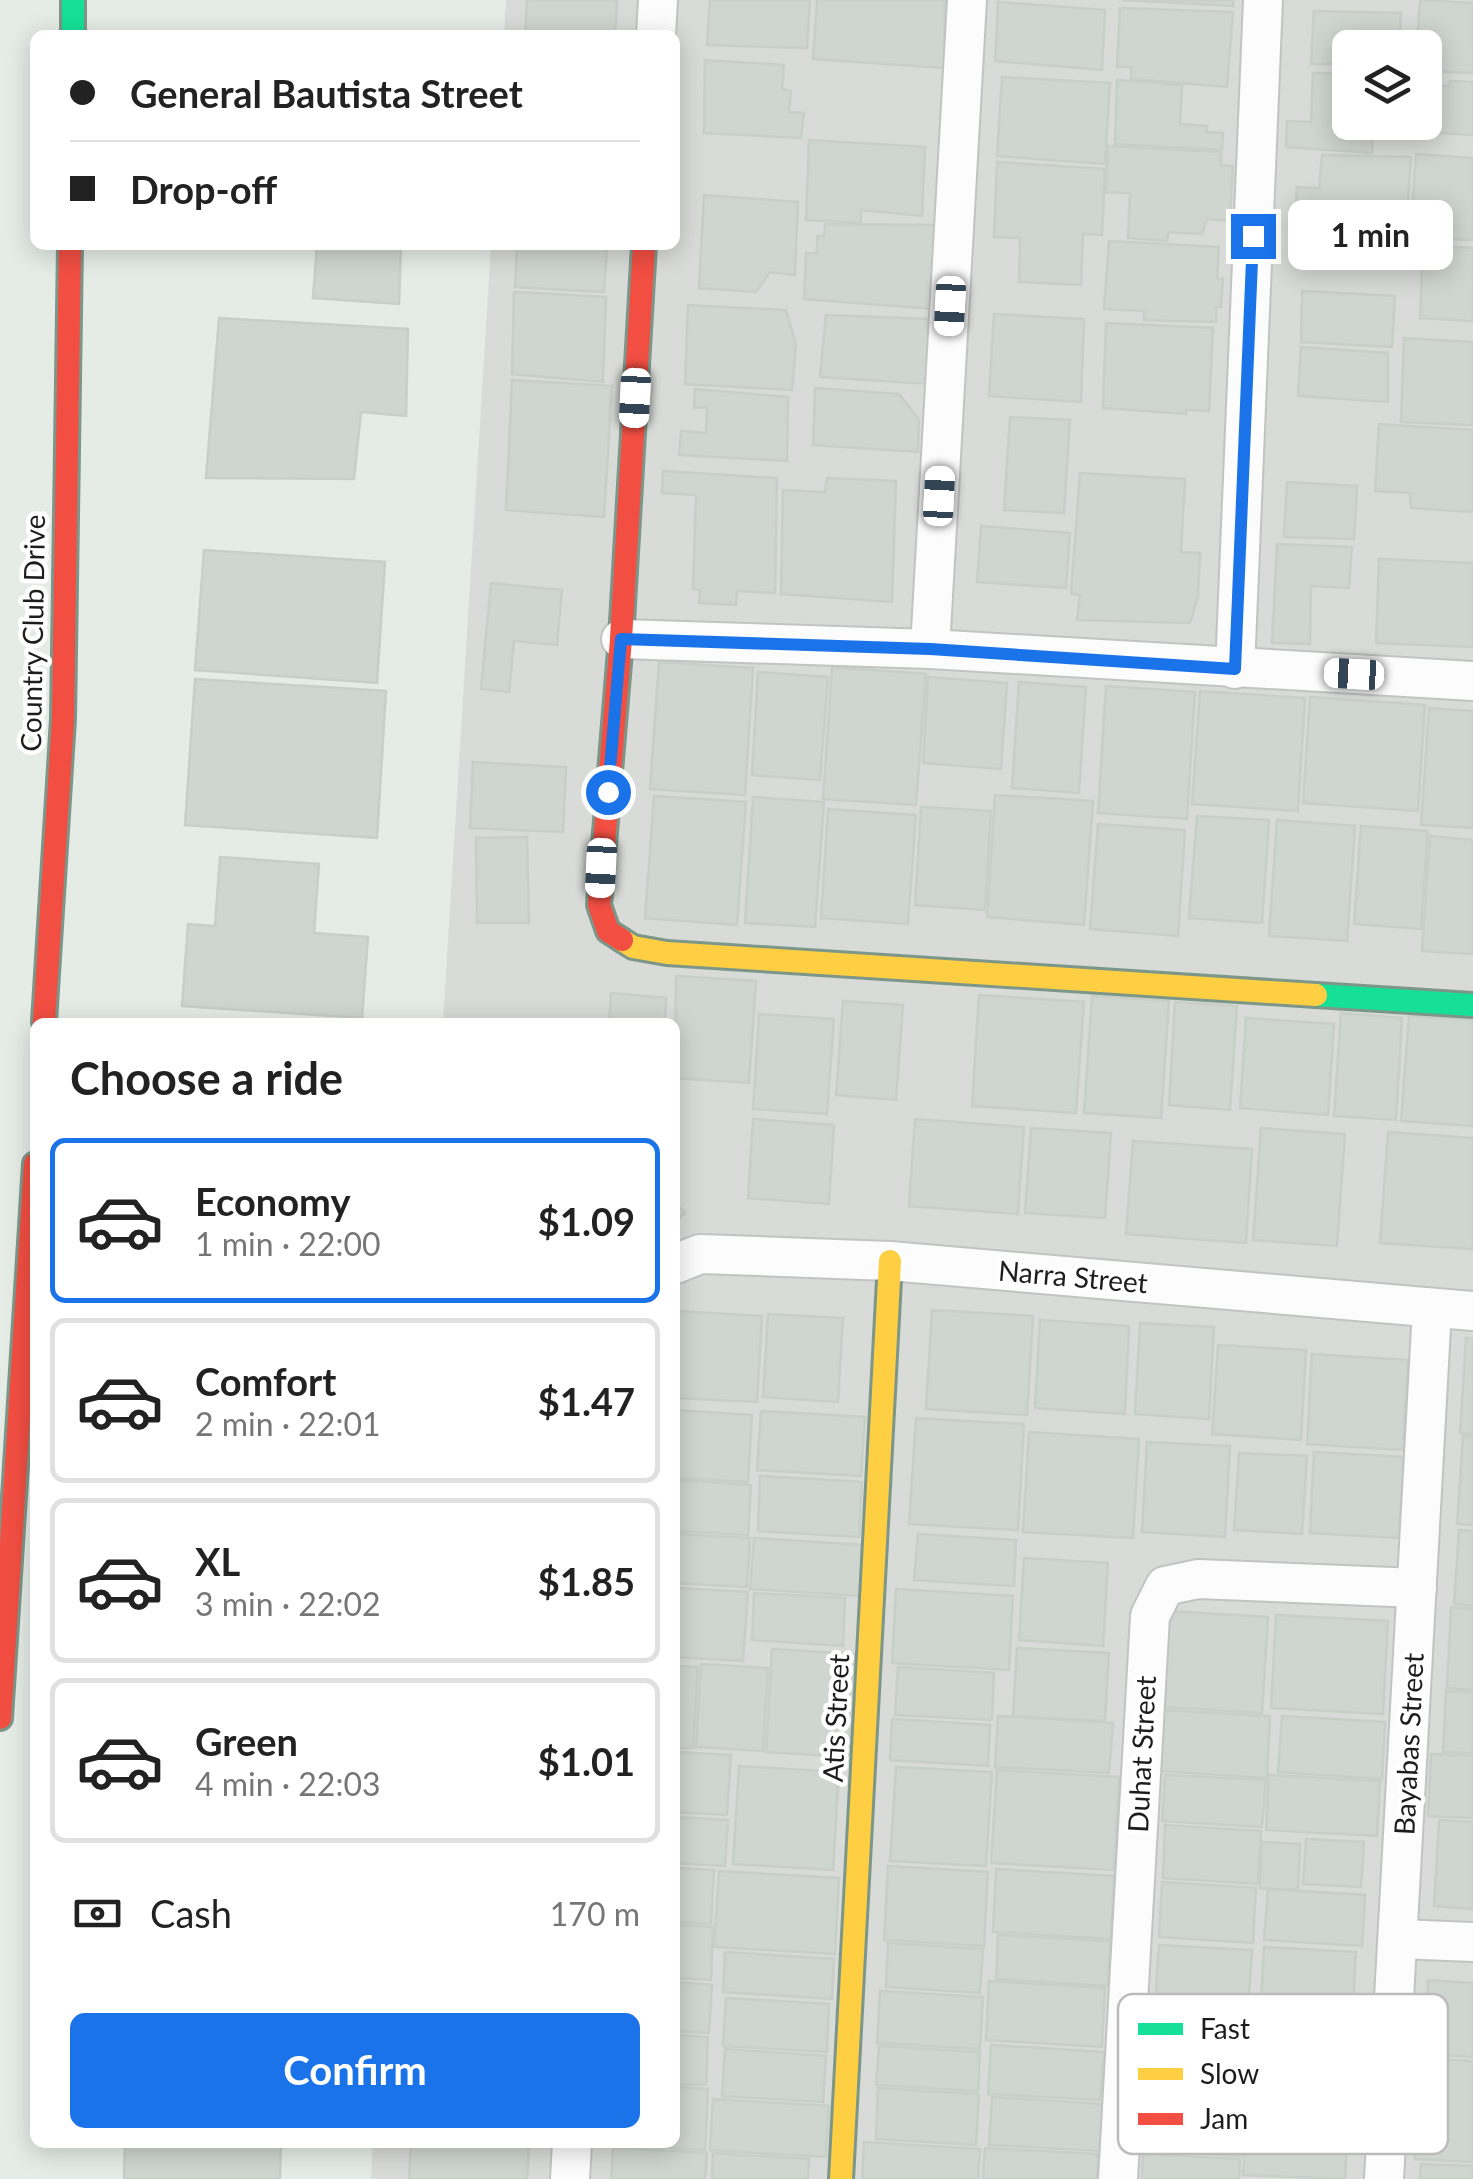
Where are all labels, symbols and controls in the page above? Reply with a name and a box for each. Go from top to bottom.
map controls [1332,30,1442,140]
button: layers [1332,30,1442,140]
text: General Bautista Street [130,70,523,116]
text: Drop-off [130,166,277,212]
callout: 1 min [1288,201,1453,271]
route end [1231,214,1276,259]
text: 1 min [1331,215,1410,254]
car [933,275,967,337]
car [618,367,652,429]
car [922,465,956,527]
street label: Country Club Drive [13,514,51,752]
car [1323,657,1385,691]
route start [586,770,631,815]
car [584,837,618,899]
text: Choose a ride [70,1051,343,1105]
icon: car [75,1176,165,1266]
text: Economy [195,1178,350,1224]
text: $1.09 [538,1198,635,1244]
text: 1 min · 22:00 [195,1224,381,1263]
street label: Narra Street [997,1253,1149,1299]
icon: car [75,1356,165,1446]
text: Comfort [195,1358,336,1404]
text: $1.47 [538,1378,635,1424]
text: 2 min · 22:01 [195,1404,381,1443]
icon: car [75,1536,165,1626]
text: XL [195,1538,240,1584]
text: $1.85 [538,1558,635,1604]
text: 3 min · 22:02 [195,1584,381,1623]
street label: Bayabas Street [1386,1652,1430,1836]
street label: Atis Street [815,1653,855,1783]
street label: Duhat Street [1120,1675,1162,1833]
icon: car [75,1716,165,1806]
text: Green [195,1718,298,1764]
text: $1.01 [538,1738,635,1784]
text: 4 min · 22:03 [195,1764,381,1803]
icon: cash [70,1886,125,1941]
text: Cash [150,1890,232,1936]
text: 170 m [550,1894,640,1933]
legend [1118,1994,1448,2154]
text: Fast [1200,2011,1250,2045]
button: Confirm [70,2013,640,2128]
text: Slow [1200,2056,1259,2090]
text: Jam [1200,2101,1248,2135]

